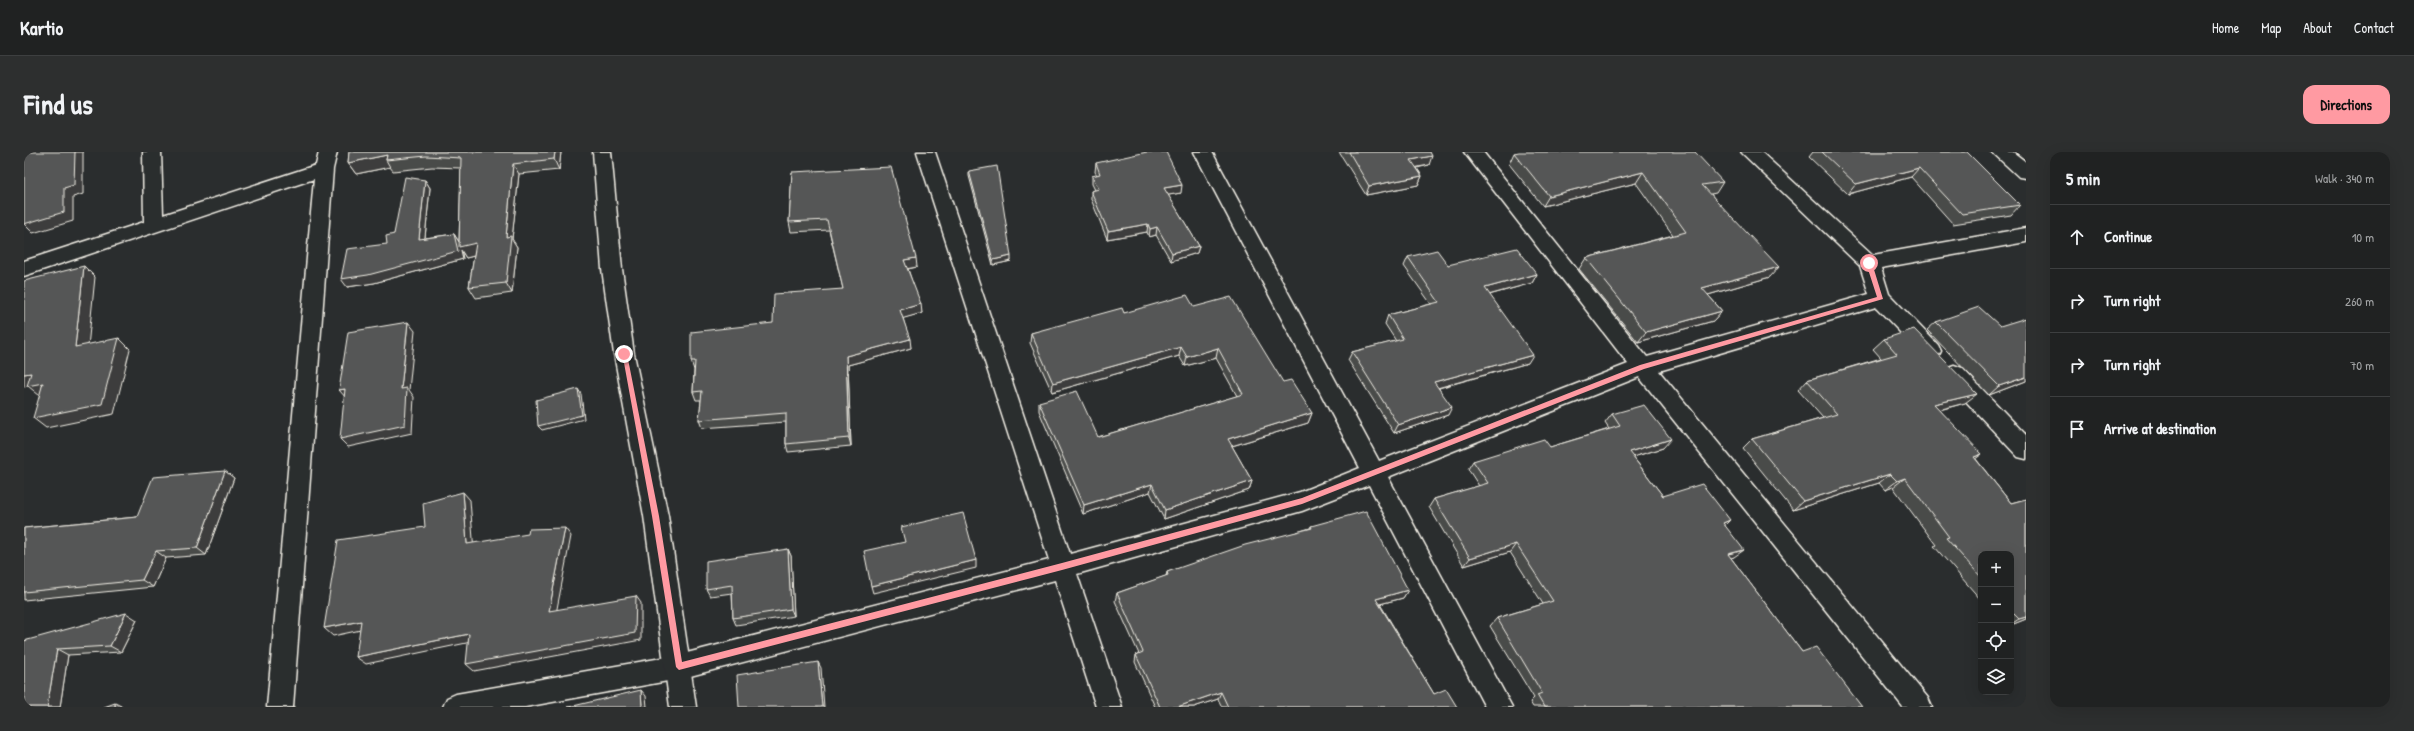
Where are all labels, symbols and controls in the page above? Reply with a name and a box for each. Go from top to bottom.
text: Kartio [20,15,63,41]
text: Home [2212,18,2239,37]
text: Map [2261,18,2281,37]
text: About [2303,18,2332,37]
text: Contact [2354,18,2394,37]
text: Find us [24,85,93,123]
button: Directions [2303,85,2390,124]
text: 5 min [2066,167,2100,190]
text: Walk · 340 m [2315,169,2374,187]
icon: ahead [2066,226,2088,248]
text: Continue [2104,226,2152,247]
text: 10 m [2352,228,2374,246]
route start [1860,254,1878,272]
icon: right [2066,290,2088,312]
text: Turn right [2104,290,2160,311]
text: 260 m [2345,292,2374,310]
route end [615,345,633,363]
icon: right [2066,354,2088,376]
text: Turn right [2104,354,2160,375]
text: 70 m [2350,356,2374,374]
icon: arrive [2066,418,2088,440]
text: Arrive at destination [2104,418,2216,439]
map controls [1978,551,2014,695]
button: + [1978,551,2014,587]
button: − [1978,587,2014,623]
button: locate [1978,623,2014,659]
button: layers [1978,659,2014,695]

